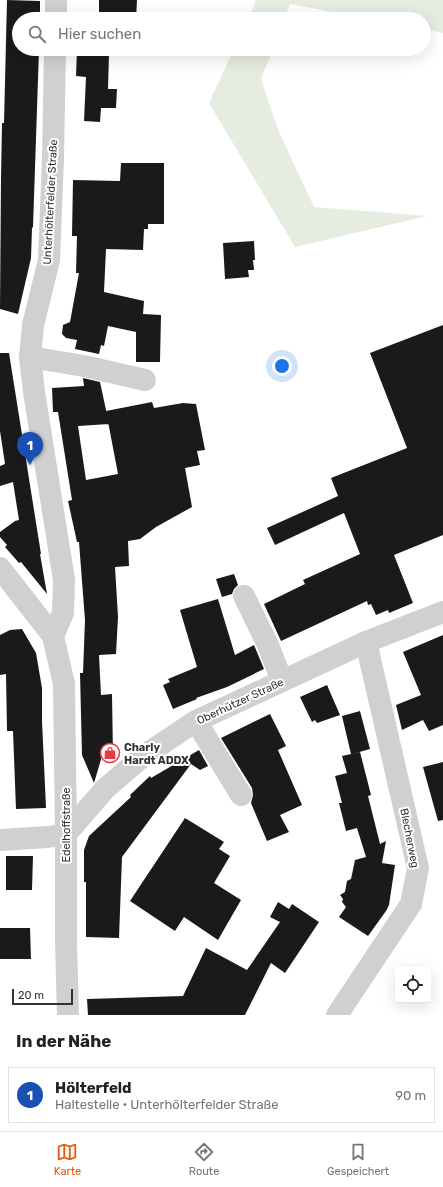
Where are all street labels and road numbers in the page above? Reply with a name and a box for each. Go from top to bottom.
street label: Unterhölterfelder Straße [41,139,60,265]
street label: Oberhützer Straße [195,676,286,727]
street label: Edelhoffstraße [60,787,73,863]
street label: Blecherweg [397,807,422,869]

